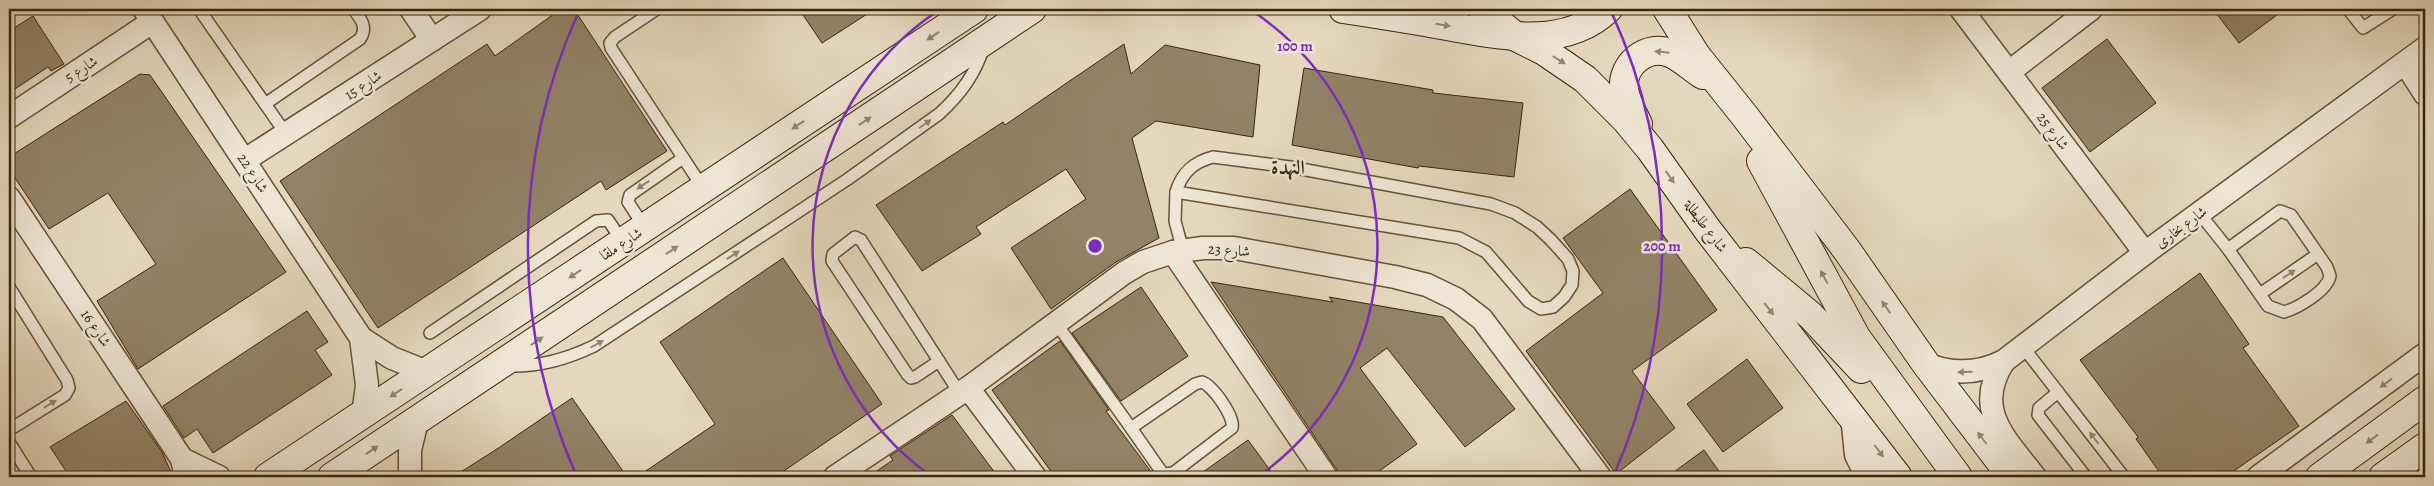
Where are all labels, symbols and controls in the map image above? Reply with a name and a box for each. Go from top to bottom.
one-way arrow [1435,22,1451,30]
one-way arrow [927,31,940,40]
text: 100 m [1277,36,1313,56]
one-way arrow [1654,48,1670,56]
street label: شارع 5 [61,51,103,90]
one-way arrow [1552,55,1565,64]
street label: شارع 15 [341,66,387,107]
street label: شارع 25 [2030,108,2074,156]
one-way arrow [858,116,872,126]
one-way arrow [918,119,932,129]
one-way arrow [791,121,804,130]
street label: شارع 22 [230,149,273,198]
district label: النهدة [1271,154,1305,181]
one-way arrow [1665,170,1675,184]
one-way arrow [636,180,650,190]
street label: شارع طليطلة [1677,195,1732,258]
street label: شارع بخارى [2151,201,2213,255]
street label: شارع ملقا [596,223,648,268]
text: 200 m [1643,236,1681,256]
centre of rings [1086,237,1104,255]
street label: شارع 23 [1207,239,1251,264]
one-way arrow [665,245,678,255]
one-way arrow [726,250,739,259]
one-way arrow [569,269,582,279]
one-way arrow [2282,269,2296,279]
one-way arrow [1820,270,1829,284]
one-way arrow [1881,300,1891,314]
one-way arrow [1763,302,1774,315]
street label: شارع 16 [74,305,116,352]
one-way arrow [530,336,543,346]
one-way arrow [590,339,603,348]
one-way arrow [1957,368,1973,376]
one-way arrow [2379,378,2393,388]
one-way arrow [390,388,403,398]
one-way arrow [43,400,57,409]
one-way arrow [1977,431,1987,445]
one-way arrow [2089,432,2099,445]
one-way arrow [2365,434,2379,444]
one-way arrow [1873,444,1884,457]
one-way arrow [366,445,379,455]

